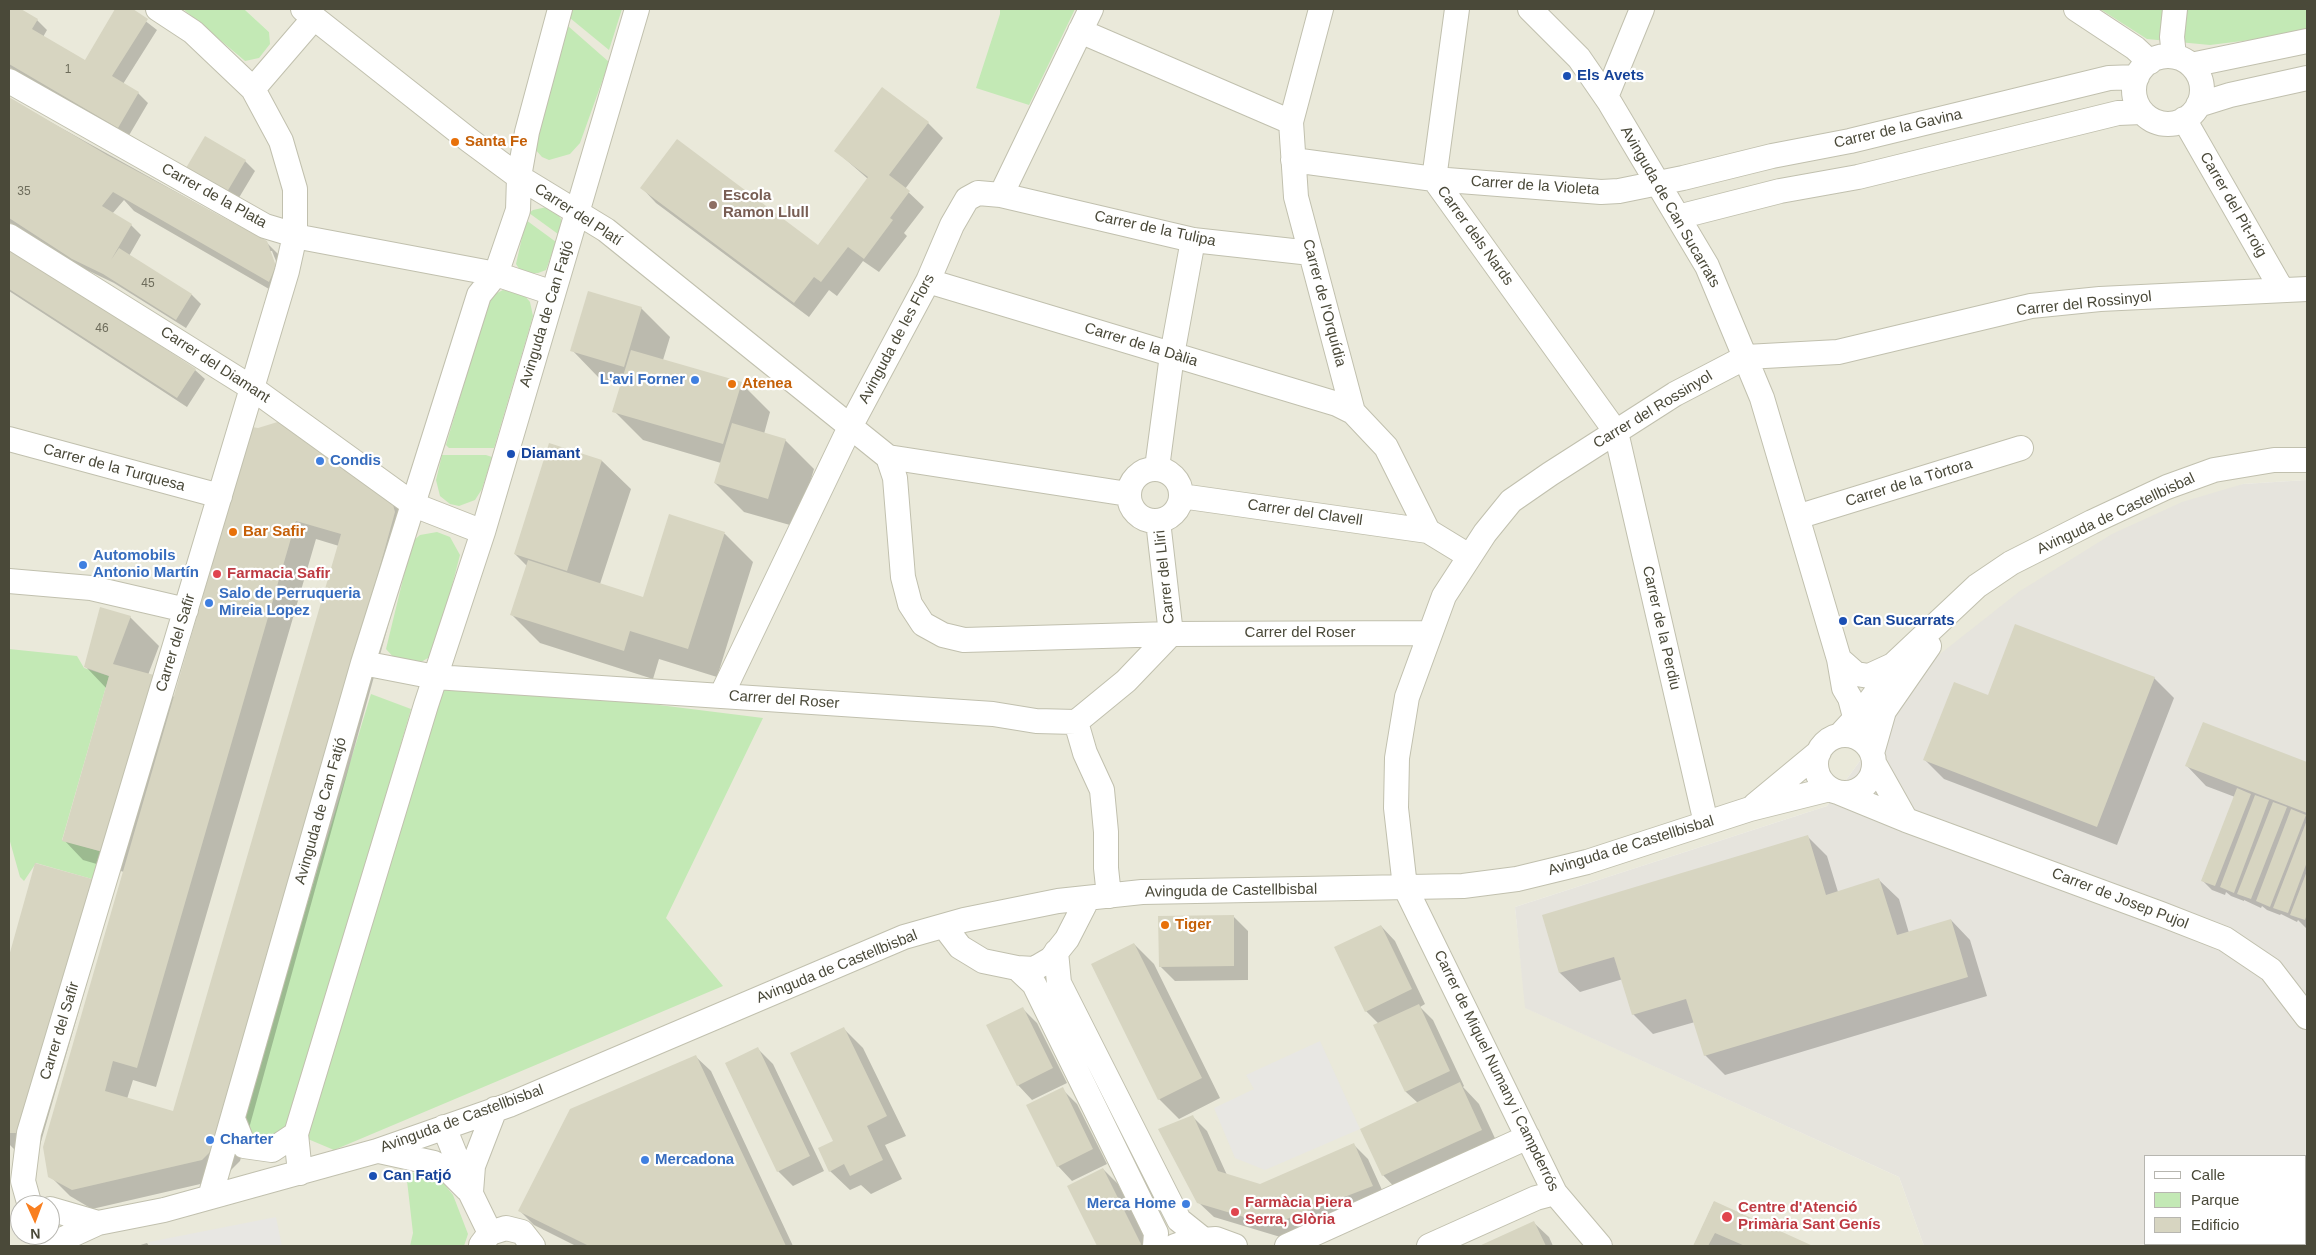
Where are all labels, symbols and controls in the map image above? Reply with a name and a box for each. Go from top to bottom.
house number: 1 [65,63,71,77]
place label: Els Avets [1577,67,1644,85]
marker: Els Avets [1561,70,1573,82]
street label: Carrer de la Gavina [1832,106,1964,152]
street label: Avinguda de Can Sucarrats [1616,123,1724,291]
place label: Santa Fe [465,133,528,151]
marker: Santa Fe [449,136,461,148]
street label: Carrer del Pit-roig [2196,149,2270,261]
street label: Carrer de la Plata [158,160,270,232]
street label: Carrer de la Violeta [1470,173,1600,199]
street label: Carrer del Platí [531,180,625,250]
street label: Carrer dels Nards [1433,183,1517,289]
house number: 35 [17,185,31,199]
place label: Escola Ramon Llull [723,187,809,222]
marker: Escola Ramon Llull [707,199,719,211]
street label: Carrer de la Tulipa [1093,207,1217,251]
street label: Carrer de l'Orquídia [1298,237,1350,369]
street label: Avinguda de Can Fatjó [516,239,578,389]
street label: Avinguda de les Flors [855,271,939,407]
house number: 45 [141,277,155,291]
street label: Carrer del Rossinyol [2015,288,2153,320]
street label: Carrer de la Dàlia [1082,319,1200,371]
house number: 46 [95,322,109,336]
street label: Carrer del Diamant [157,323,273,407]
street label: Carrer del Rossinyol [1590,367,1716,453]
place label: L'avi Forner [600,371,685,389]
marker: L'avi Forner [689,374,701,386]
place label: Atenea [742,375,792,393]
marker: Atenea [726,378,738,390]
street label: Carrer de la Turquesa [41,440,187,496]
place label: Diamant [521,445,580,463]
marker: Diamant [505,448,517,460]
place label: Condis [330,452,381,470]
marker: Condis [314,455,326,467]
street label: Carrer de la Tòrtora [1843,455,1975,511]
street label: Avinguda de Castellbisbal [2034,469,2198,559]
street label: Carrer del Clavell [1246,496,1364,530]
place label: Bar Safir [243,523,306,541]
marker: Bar Safir [227,526,239,538]
street label: Carrer del Lliri [1151,529,1179,625]
place label: Automobils Antonio Martín [93,547,199,582]
marker: Automobils Antonio Martín [77,559,89,571]
street label: Carrer de la Perdiu [1638,564,1684,692]
place label: Farmacia Safir [227,565,330,583]
marker: Farmacia Safir [211,568,223,580]
place label: Salo de Perruqueria Mireia Lopez [219,585,361,620]
street label: Carrer del Safir [153,592,199,694]
marker: Salo de Perruqueria Mireia Lopez [203,597,215,609]
place label: Can Sucarrats [1853,612,1955,630]
marker: Can Sucarrats [1837,615,1849,627]
street label: Carrer del Roser [1245,624,1355,642]
street label: Carrer del Roser [728,687,840,713]
street label: Avinguda de Can Fatjó [291,735,351,887]
street label: Avinguda de Castellbisbal [1546,812,1716,880]
street label: Carrer de Josep Pujol [2049,865,2191,933]
street label: Avinguda de Castellbisbal [1145,880,1317,902]
place label: Tiger [1175,916,1211,934]
marker: Tiger [1159,919,1171,931]
street label: Avinguda de Castellbisbal [754,926,920,1008]
street label: Carrer de Miquel Numany i Campderrós [1430,948,1562,1194]
street label: Carrer del Safir [37,980,83,1082]
street label: Avinguda de Castellbisbal [378,1081,546,1157]
place label: Charter [220,1131,273,1149]
marker: Charter [204,1134,216,1146]
place label: Mercadona [655,1151,734,1169]
marker: Mercadona [639,1154,651,1166]
legend [2144,1155,2306,1245]
text: Calle [2191,1166,2225,1183]
place label: Can Fatjó [383,1167,451,1185]
marker: Can Fatjó [367,1170,379,1182]
text: Parque [2191,1191,2239,1208]
place label: Farmàcia Piera Serra, Glòria [1245,1194,1352,1229]
north arrow [10,1195,60,1245]
place label: Merca Home [1087,1195,1176,1213]
marker: Merca Home [1180,1198,1192,1210]
place label: Centre d'Atenció Primària Sant Genís [1738,1199,1881,1234]
marker: Farmàcia Piera Serra, Glòria [1229,1206,1241,1218]
marker: Centre d'Atenció Primària Sant Genís [1720,1210,1734,1224]
text: Edificio [2191,1216,2239,1233]
text: N [30,1226,41,1242]

